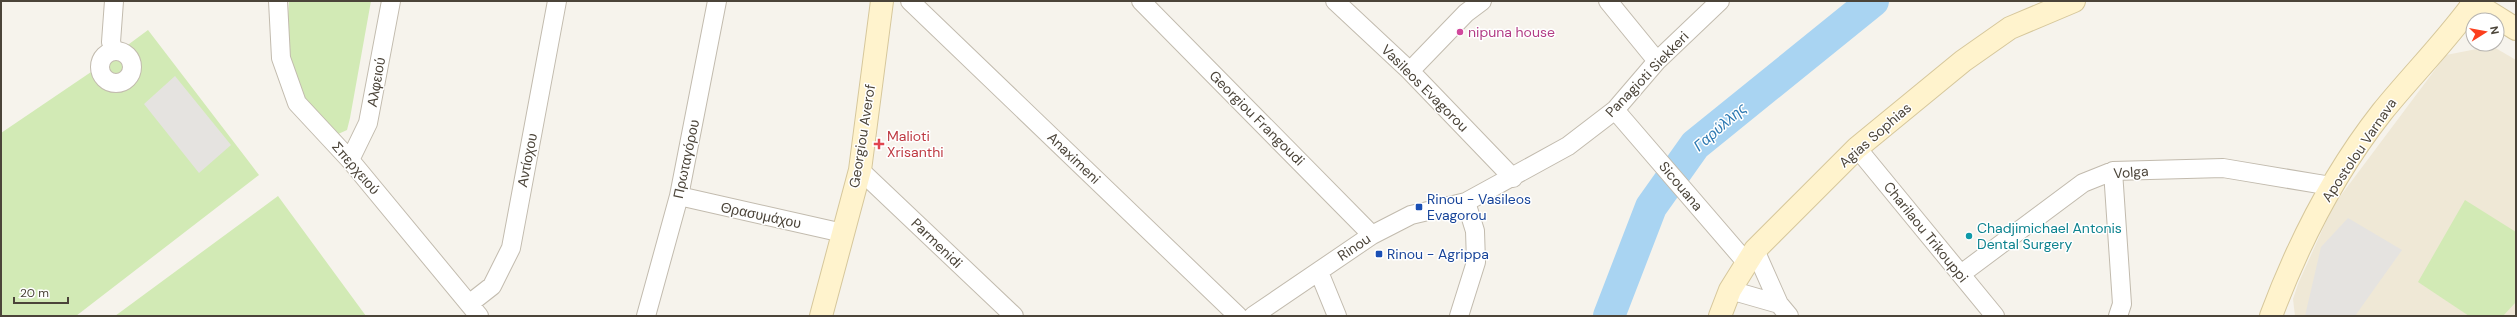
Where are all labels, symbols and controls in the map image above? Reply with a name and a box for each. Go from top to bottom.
north arrow [2465,12,2505,52]
place label: nipuna house [1468,23,1555,41]
text: N [2487,25,2502,35]
marker: nipuna house [1455,27,1465,37]
street label: Panagioti Siekkeri [1601,27,1693,121]
street label: Vasileos Evagorou [1378,41,1472,135]
street label: Αλφειού [363,56,389,108]
street label: Georgiou Frangoudi [1206,67,1308,169]
street label: Georgiou Averof [845,83,879,189]
street label: Apostolou Varnava [2318,95,2400,205]
water label: Γαρύλλης [1689,98,1751,156]
street label: Agias Sophias [1835,99,1915,171]
street label: Πρωταγόρου [669,118,703,200]
place label: Malioti Xrisanthi [887,127,944,161]
street label: Anaximeni [1044,128,1104,188]
street label: Αντίοχου [513,132,541,188]
street label: Σπερχειού [328,138,384,198]
marker: Malioti Xrisanthi [874,139,884,149]
street label: Sicouana [1655,158,1707,214]
street label: Volga [2113,162,2149,182]
street label: Charilaou Trikouppi [1880,178,1972,286]
place label: Rinou - Vasileos Evagorou [1427,190,1531,224]
street label: Θρασυμάχου [719,198,803,232]
marker: Rinou - Vasileos Evagorou [1414,202,1424,212]
street label: Parmenidi [908,214,966,272]
place label: Chadjimichael Antonis Dental Surgery [1977,219,2122,253]
street label: Rinou [1334,229,1374,265]
marker: Chadjimichael Antonis Dental Surgery [1964,231,1974,241]
place label: Rinou - Agrippa [1387,245,1489,263]
marker: Rinou - Agrippa [1374,249,1384,259]
scale bar [14,279,68,305]
text: 20 m [20,285,49,301]

